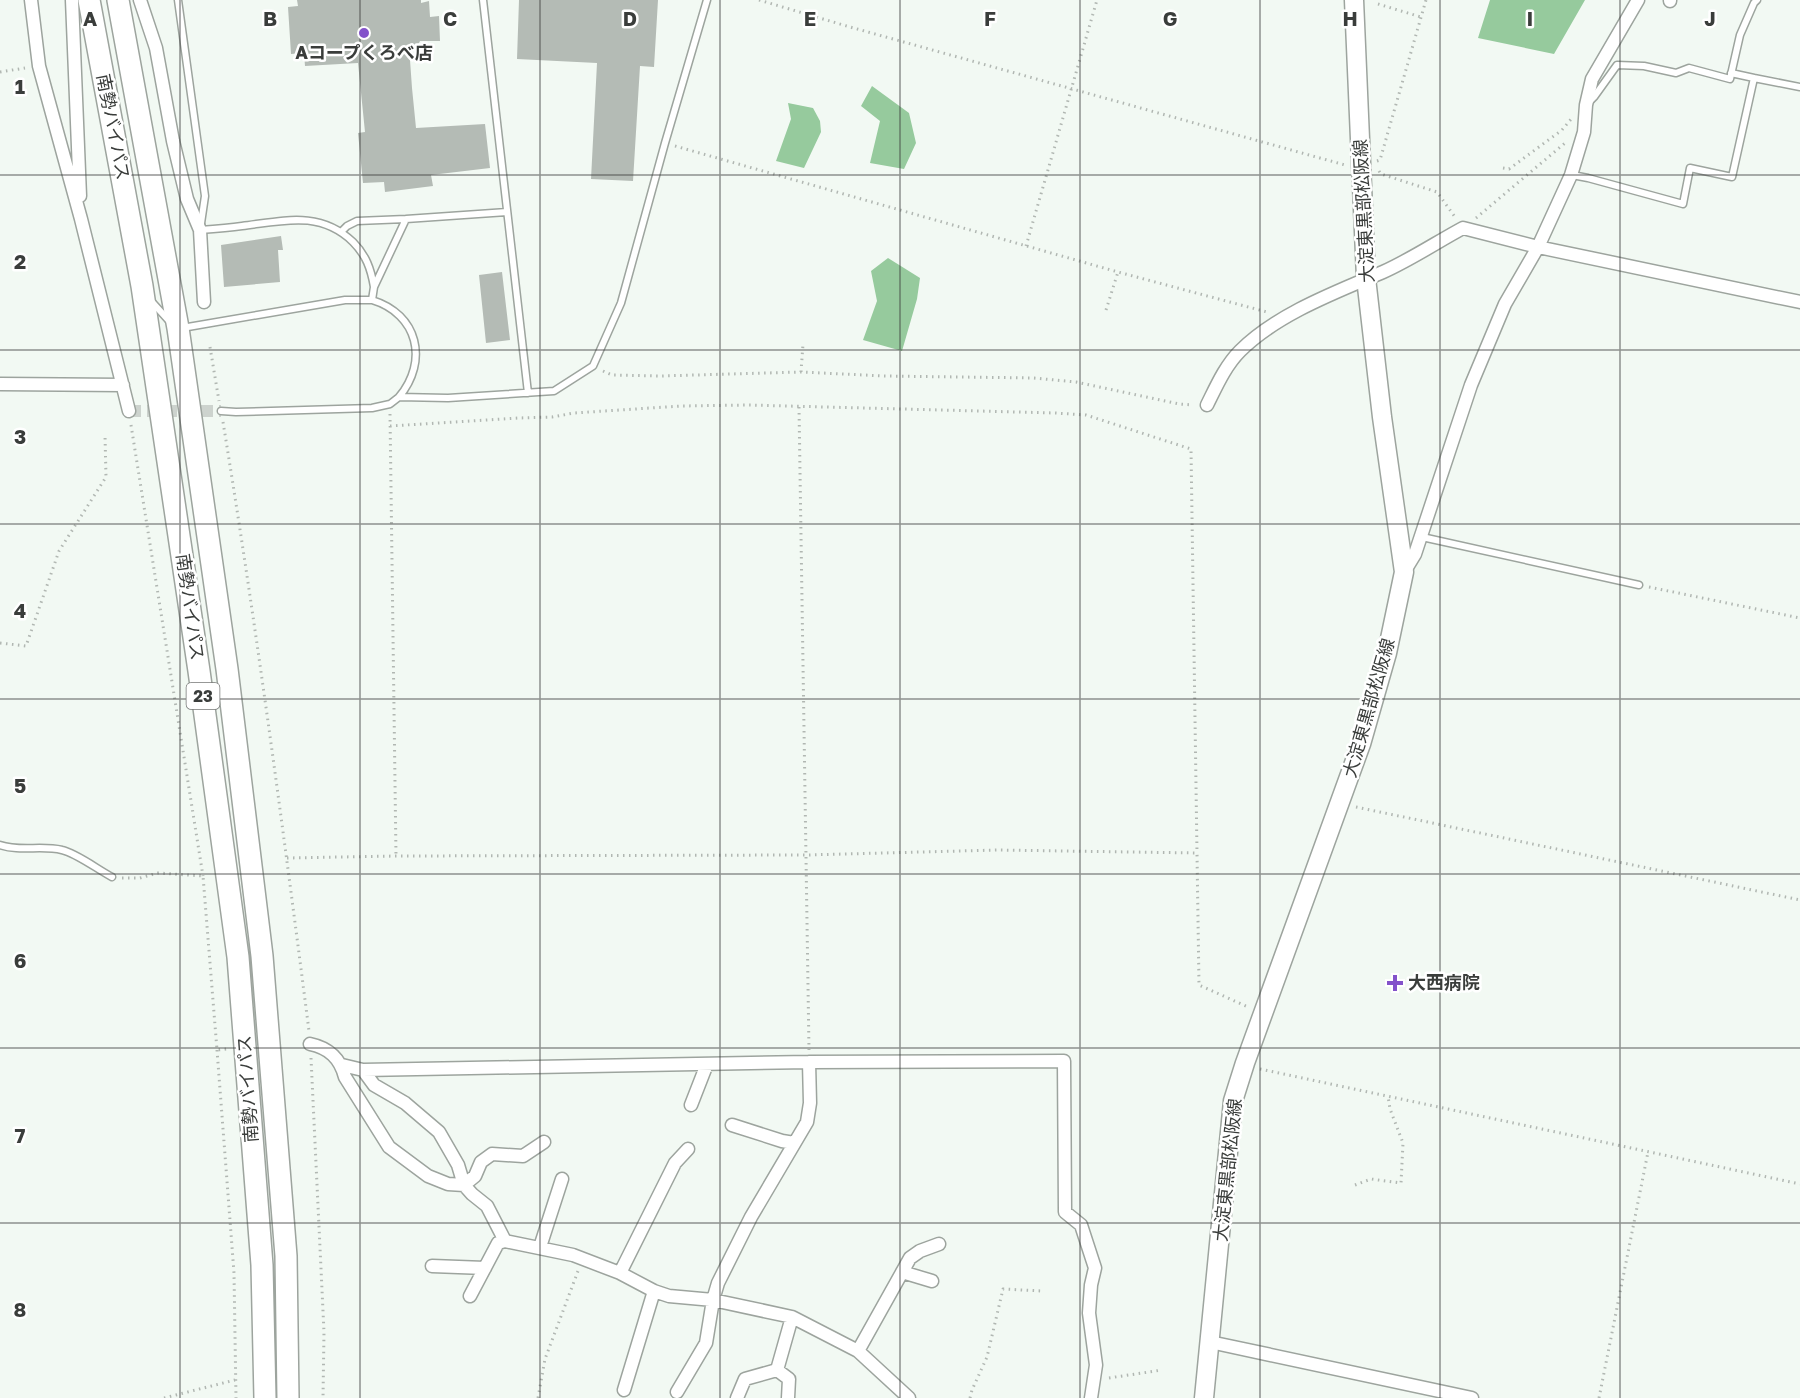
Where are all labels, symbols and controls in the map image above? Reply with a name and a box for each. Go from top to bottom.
text: A [83,6,97,30]
text: B [263,6,277,30]
text: C [443,6,457,30]
text: D [623,6,637,30]
text: E [804,6,816,30]
text: F [984,6,996,30]
text: G [1163,6,1177,30]
text: H [1342,6,1358,30]
text: I [1527,6,1533,30]
text: J [1704,6,1716,30]
marker: Aコープくろべ店 [357,26,371,40]
place label: Aコープくろべ店 [295,41,433,63]
street label: 南勢バイパス [93,72,135,182]
text: 1 [15,74,25,98]
street label: 大淀東黒部松阪線 [1348,139,1378,284]
text: 2 [14,249,26,273]
text: 3 [14,424,26,448]
street label: 南勢バイパス [173,552,209,662]
text: 4 [14,598,26,622]
street label: 大淀東黒部松阪線 [1338,635,1398,780]
road number: 23 [186,683,220,709]
text: 5 [14,773,26,797]
text: 6 [14,948,26,972]
place label: 大西病院 [1408,971,1480,993]
marker: 大西病院 [1386,974,1404,992]
street label: 南勢バイパス [232,1035,262,1144]
street label: 大淀東黒部松阪線 [1209,1097,1245,1243]
text: 7 [15,1123,26,1147]
text: 8 [14,1297,26,1321]

